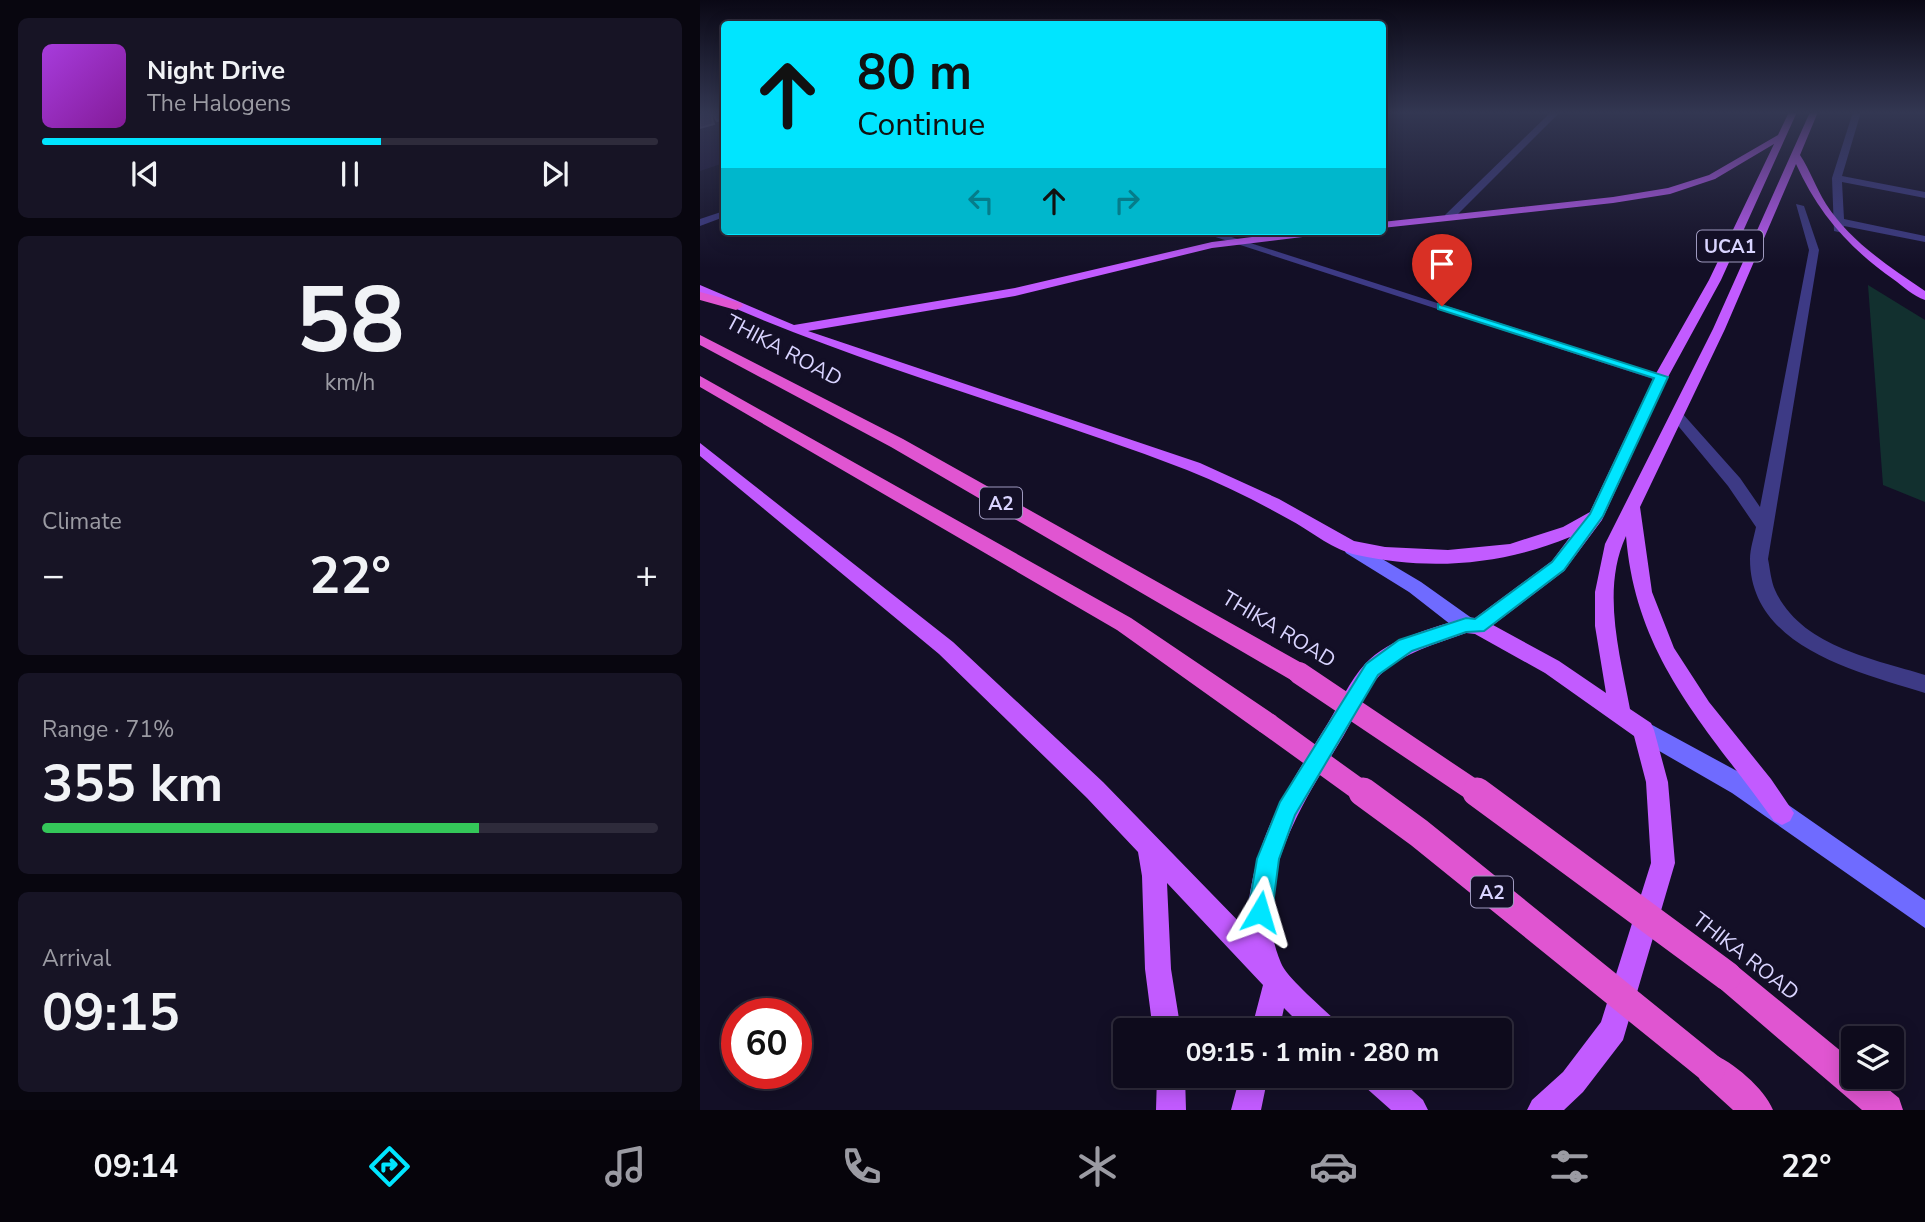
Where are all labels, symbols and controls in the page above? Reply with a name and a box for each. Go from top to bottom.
text: 80 m [857,39,972,106]
icon: ahead [742,49,833,140]
text: Night Drive [147,53,285,88]
text: The Halogens [147,88,291,119]
text: Continue [857,103,985,146]
icon: previous [126,155,164,193]
icon: pause [331,155,369,193]
icon: next [536,155,574,193]
icon: left [962,182,1000,220]
icon: ahead [1035,182,1073,220]
icon: right [1108,182,1146,220]
road number: UCA1 [1697,230,1763,262]
pin [1412,234,1472,306]
icon: arrive [1423,245,1461,283]
text: 58 [295,259,405,383]
street label: THIKA ROAD [721,308,847,392]
text: km/h [325,367,375,398]
road number: A2 [980,488,1022,518]
text: Climate [42,506,122,537]
text: 22° [309,540,391,611]
text: − [42,550,65,601]
text: + [635,550,658,601]
street label: THIKA ROAD [1217,584,1341,674]
text: Range · 71% [42,714,174,745]
text: 355 km [42,748,223,819]
position arrow [1223,875,1297,949]
road number: A2 [1471,876,1513,908]
street label: THIKA ROAD [1687,906,1805,1006]
text: Arrival [42,943,111,974]
text: 09:15 [42,977,180,1048]
speed limit sign: 60 [721,998,812,1089]
map controls [1841,1026,1904,1089]
button: layers [1841,1026,1904,1089]
text: 09:15 · 1 min · 280 m [1186,1035,1439,1070]
icon: directions [365,1142,414,1191]
icon: music [601,1142,650,1191]
icon: phone [837,1142,886,1191]
icon: climate [1073,1142,1122,1191]
icon: car [1309,1142,1358,1191]
icon: filters [1545,1142,1594,1191]
text: 09:14 [93,1145,178,1188]
text: 22° [1781,1145,1831,1188]

